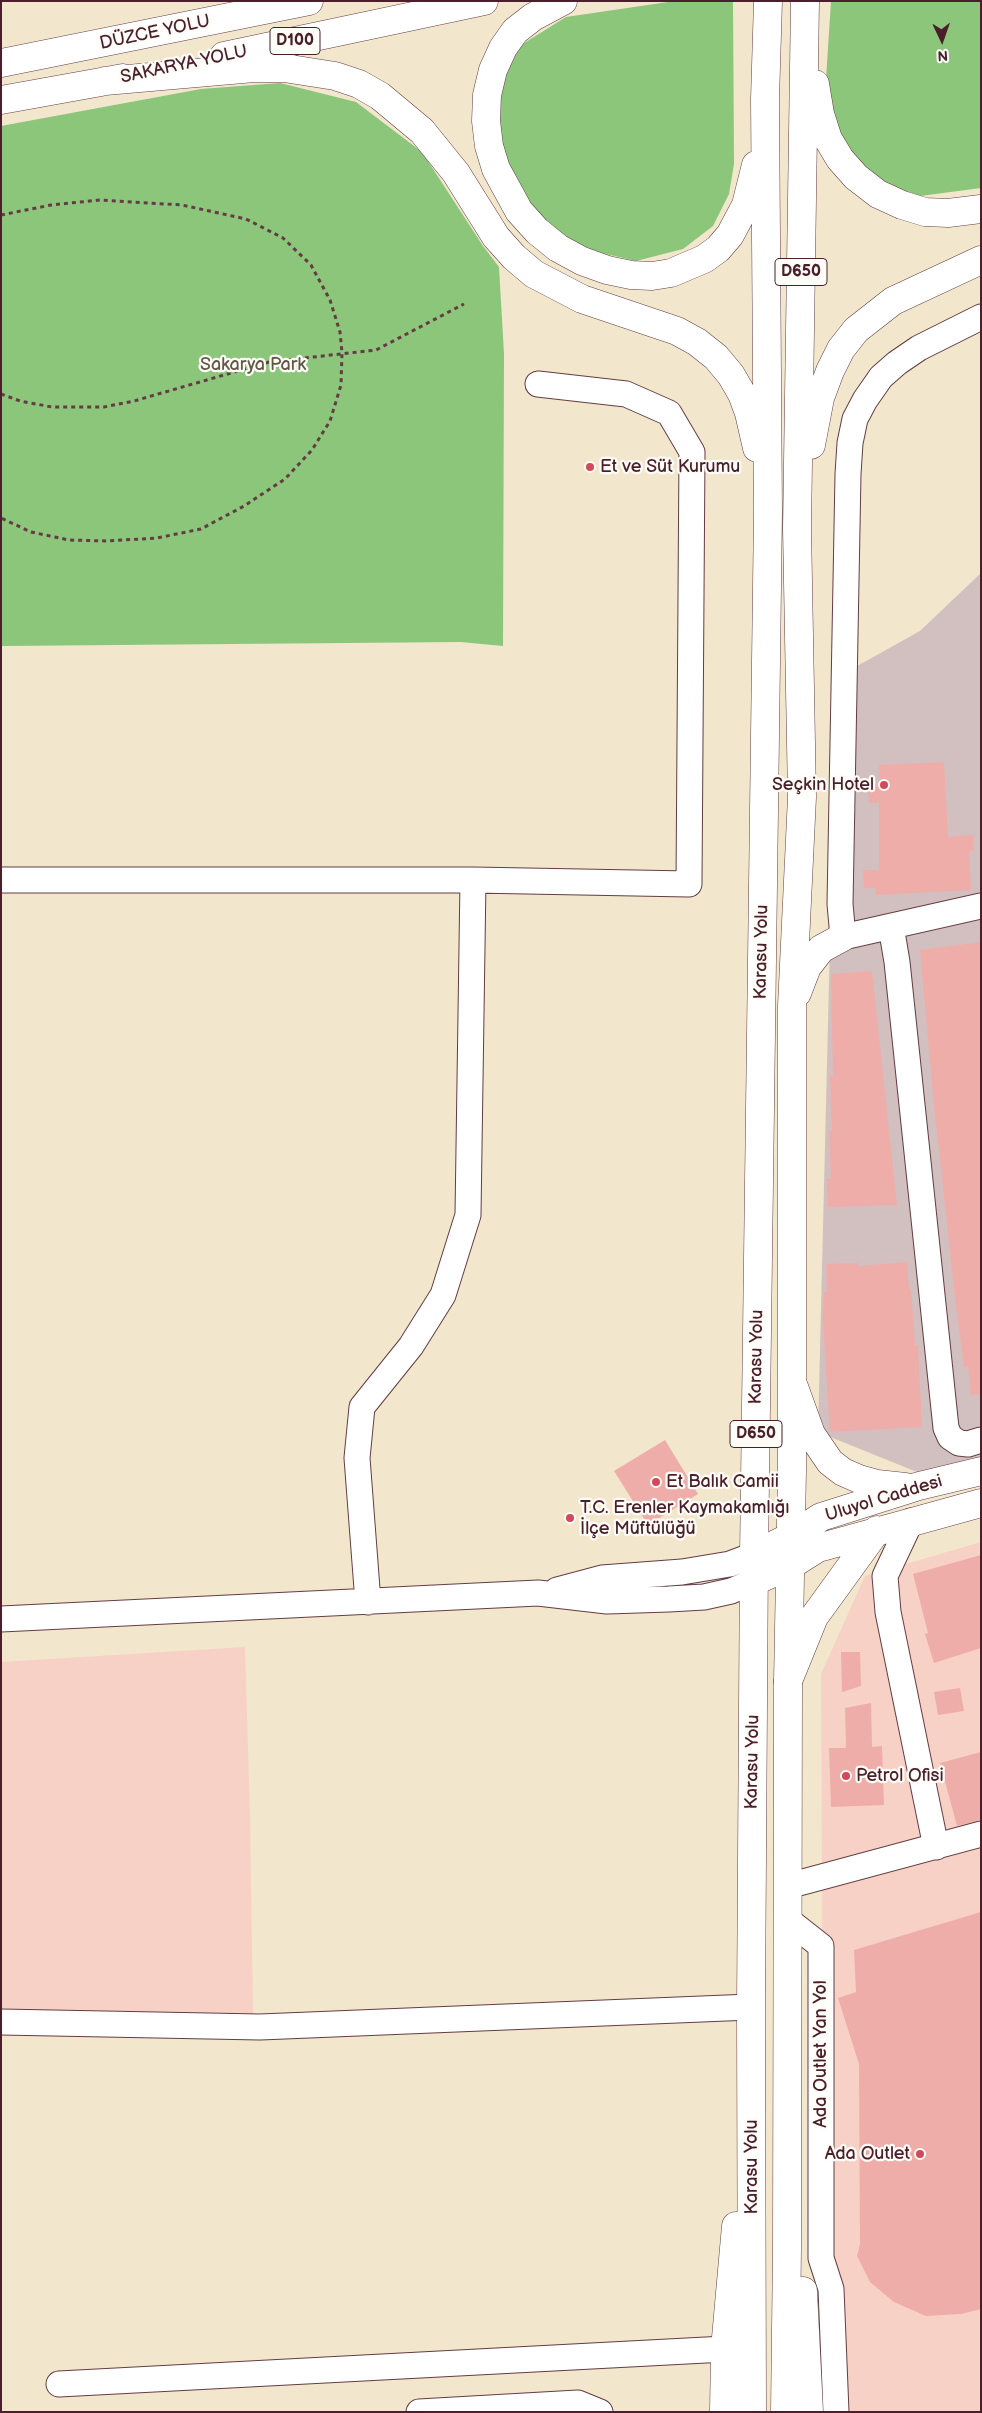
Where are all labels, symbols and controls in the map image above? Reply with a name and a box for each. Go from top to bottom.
street label: DÜZCE YOLU [98,11,212,55]
north arrow [917,15,967,65]
road number: D100 [270,27,320,54]
street label: SAKARYA YOLU [119,41,249,89]
text: N [937,47,949,64]
road number: D650 [775,258,827,286]
park label: Sakarya Park [200,354,306,376]
place label: Et ve Süt Kurumu [600,456,740,478]
marker: Et ve Süt Kurumu [584,461,596,473]
place label: Seçkin Hotel [772,774,874,796]
marker: Seçkin Hotel [878,779,890,791]
street label: Karasu Yolu [750,904,774,1000]
street label: Karasu Yolu [745,1309,769,1405]
road number: D650 [730,1420,782,1448]
place label: Et Balık Camii [666,1471,779,1493]
street label: Uluyol Caddesi [823,1471,945,1527]
marker: Et Balık Camii [650,1476,662,1488]
place label: T.C. Erenler Kaymakamlığı İlçe Müftülüğü [580,1497,789,1540]
marker: T.C. Erenler Kaymakamlığı İlçe Müftülüğü [564,1512,576,1524]
street label: Karasu Yolu [741,1714,765,1810]
place label: Petrol Ofisi [856,1765,944,1787]
marker: Petrol Ofisi [840,1770,852,1782]
street label: Ada Outlet Yan Yol [810,1980,832,2128]
street label: Karasu Yolu [741,2120,763,2214]
place label: Ada Outlet [825,2143,910,2165]
marker: Ada Outlet [914,2148,926,2160]

